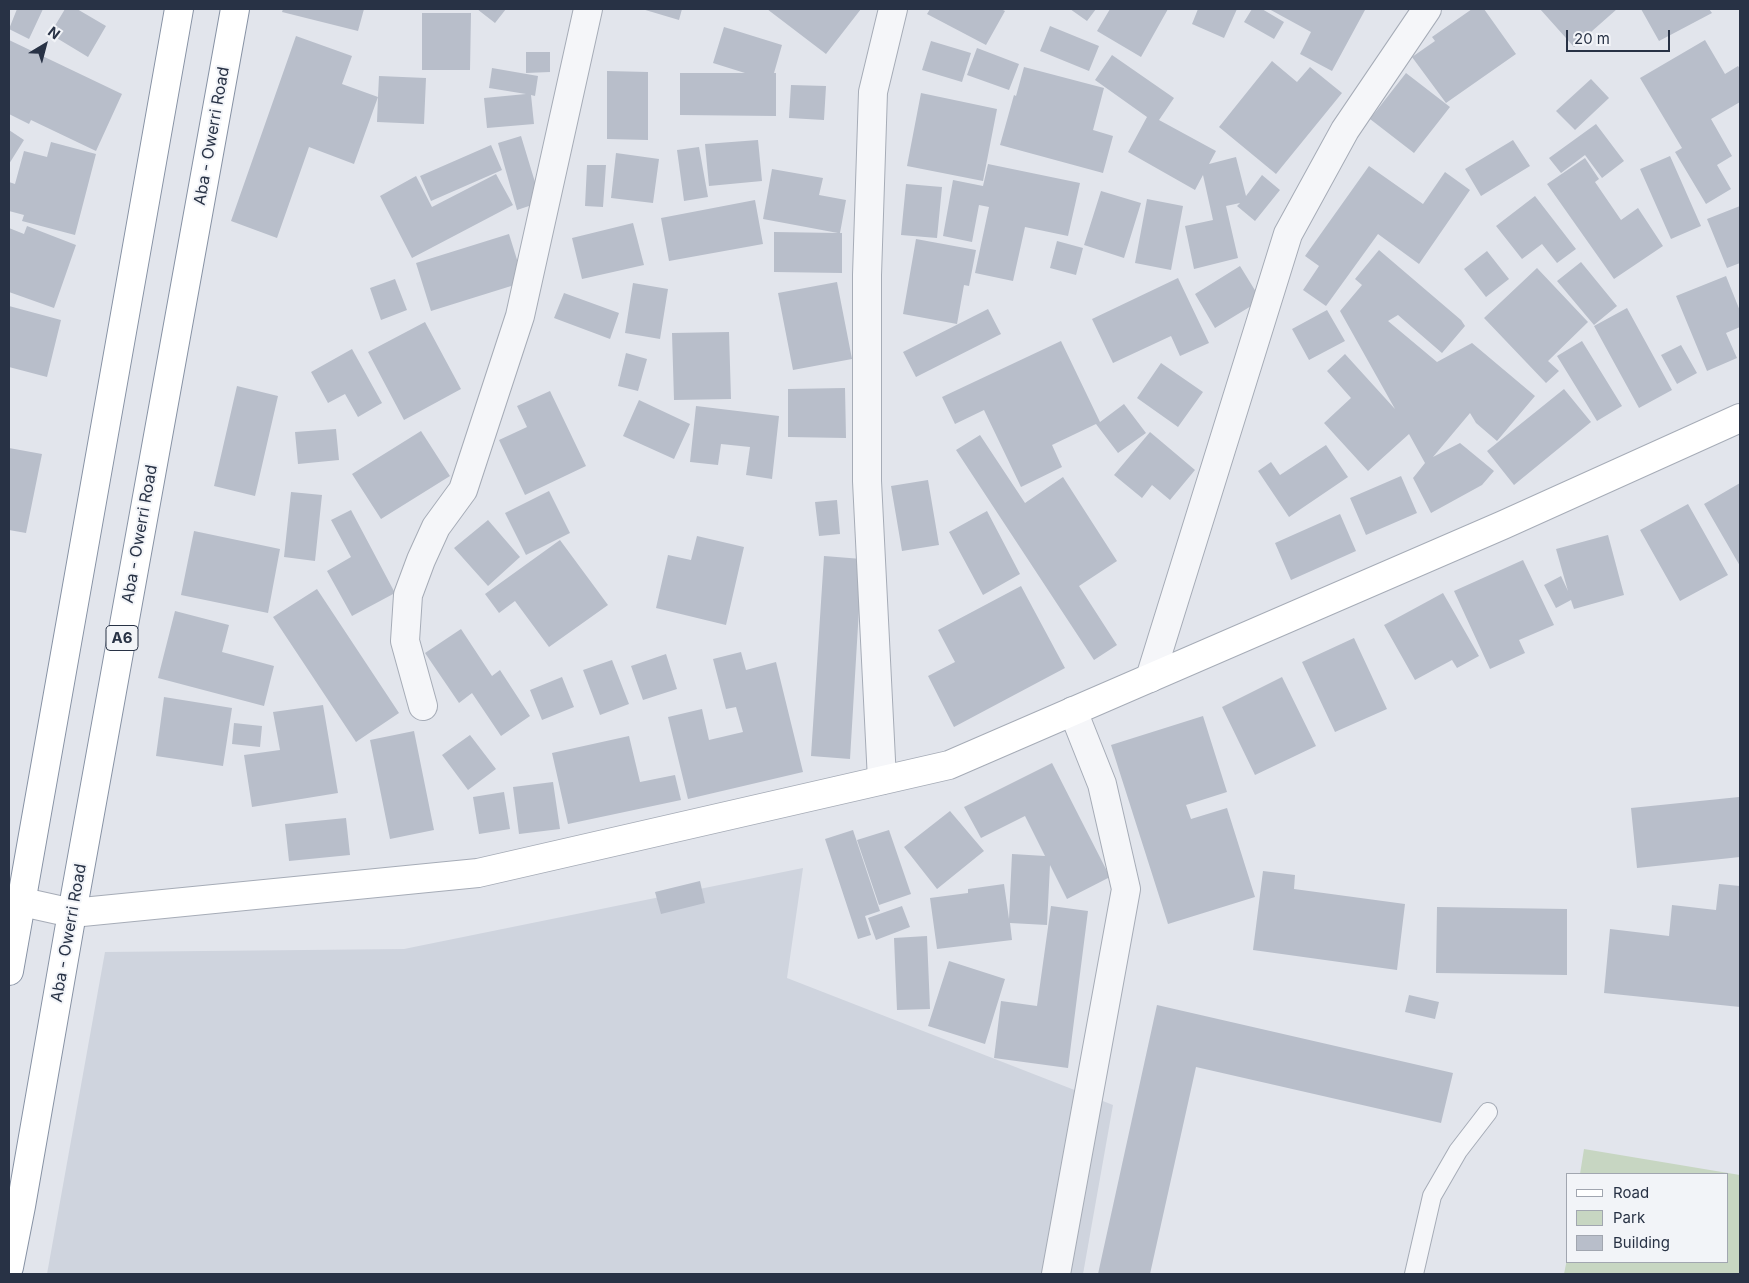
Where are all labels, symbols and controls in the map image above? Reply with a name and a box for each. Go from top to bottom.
north arrow [20,20,70,70]
scale bar [1569,20,1673,52]
text: N [45,23,64,43]
text: 20 m [1574,29,1610,48]
street label: Aba - Owerri Road [190,65,234,207]
street label: Aba - Owerri Road [118,463,162,605]
road number: A6 [106,626,138,650]
street label: Aba - Owerri Road [47,862,91,1004]
legend [1566,1173,1729,1263]
text: Road [1613,1183,1649,1202]
text: Park [1613,1208,1645,1227]
text: Building [1613,1233,1670,1252]

